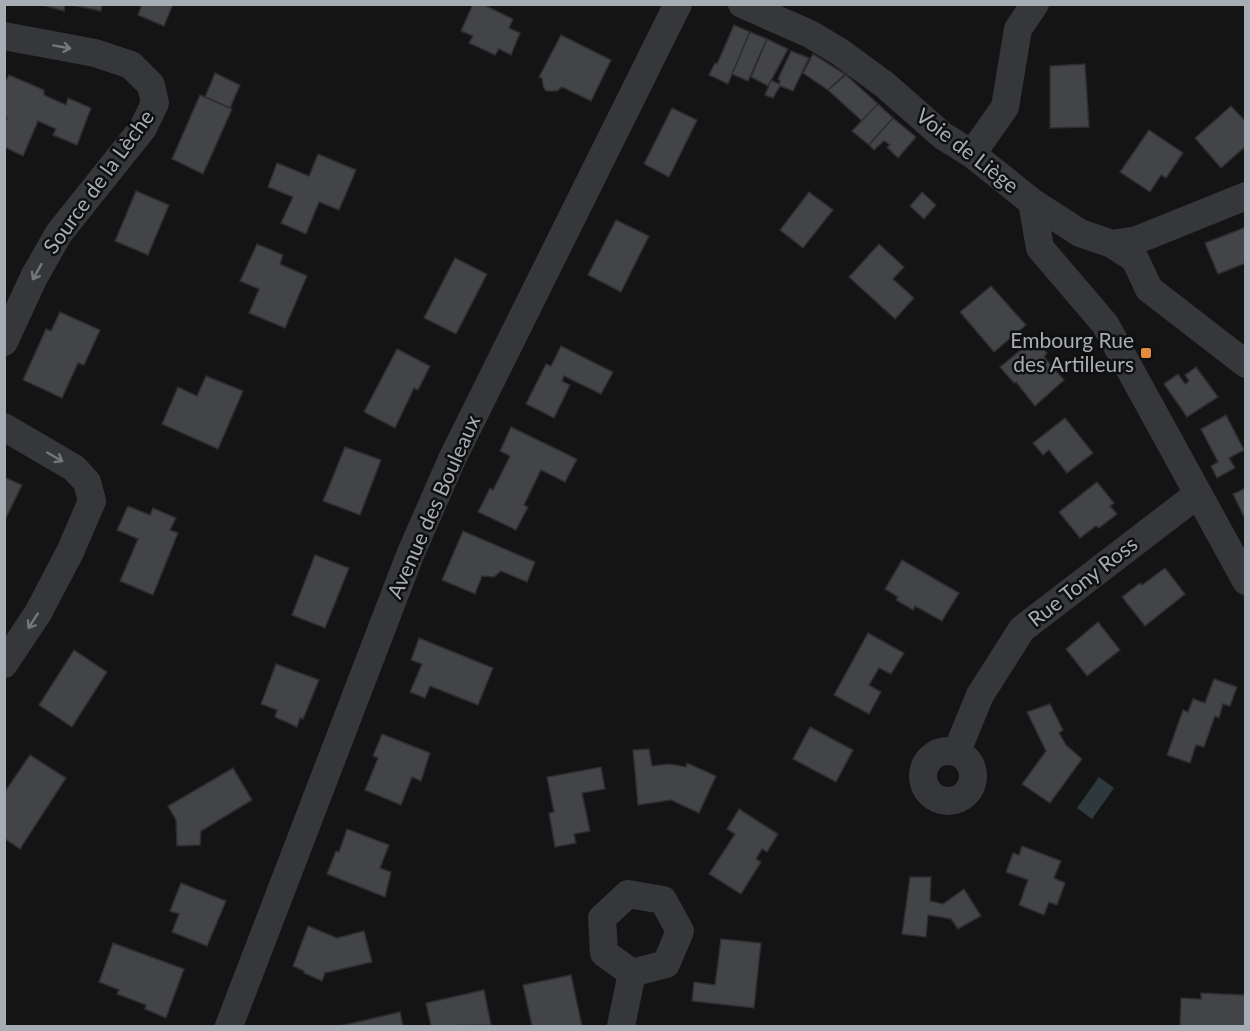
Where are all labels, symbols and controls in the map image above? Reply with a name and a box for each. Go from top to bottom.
one-way arrow [52,41,71,52]
street label: Voie de Liège [912,102,1024,198]
street label: Source de la Lèche [37,104,158,258]
one-way arrow [31,263,43,280]
place label: Embourg Rue des Artilleurs [1010,327,1134,376]
marker: Embourg Rue des Artilleurs [1139,346,1153,360]
street label: Avenue des Bouleaux [381,410,485,602]
one-way arrow [46,451,63,463]
street label: Rue Tony Ross [1022,530,1142,631]
one-way arrow [27,613,39,629]

